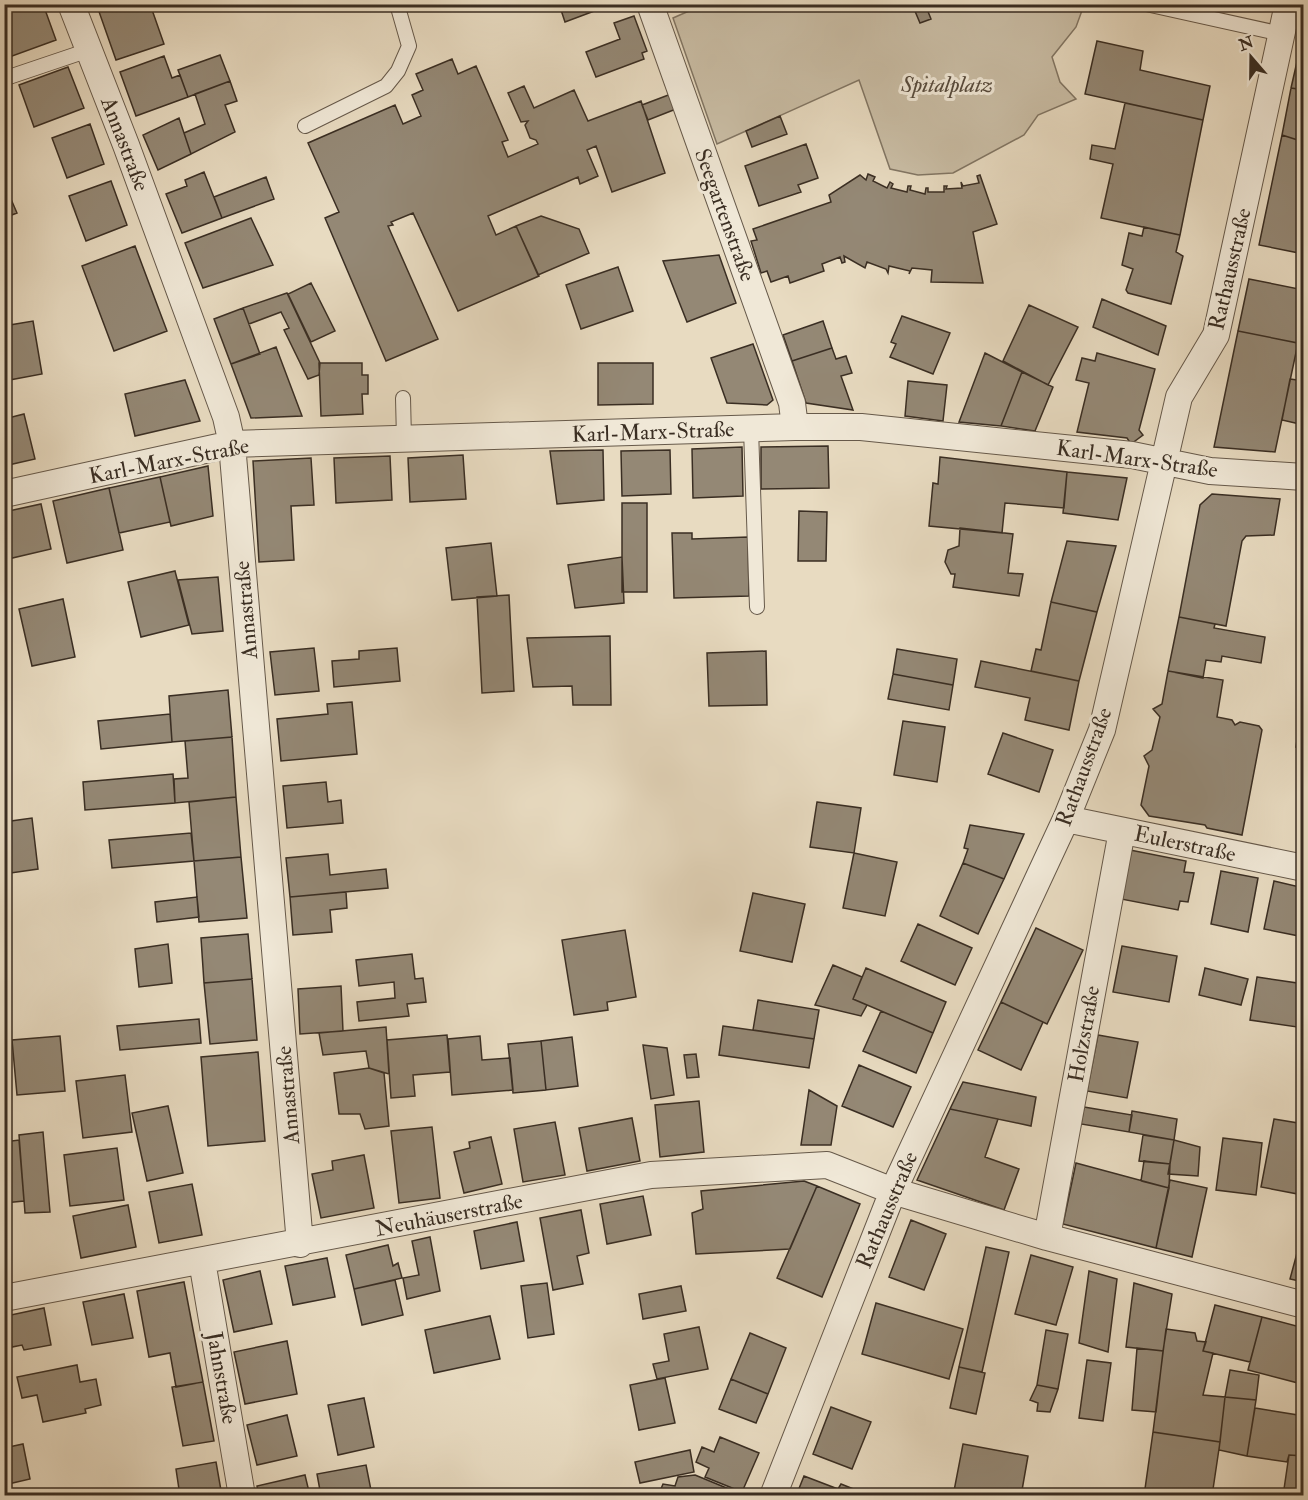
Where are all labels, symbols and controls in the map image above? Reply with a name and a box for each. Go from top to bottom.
north arrow [1221,27,1281,87]
text: N [1235,32,1257,56]
park label: Spitalplatz [900,71,993,99]
street label: Annastraße [94,92,156,195]
street label: Seegartenstraße [688,145,762,285]
street label: Rathausstraße [1202,205,1258,333]
street label: Karl-Marx-Straße [571,415,735,449]
street label: Karl-Marx-Straße [87,432,251,490]
street label: Karl-Marx-Straße [1055,434,1219,484]
street label: Annastraße [228,560,264,661]
street label: Rathausstraße [1050,704,1118,830]
street label: Eulerstraße [1132,820,1238,868]
street label: Holzstraße [1062,984,1106,1084]
street label: Annastraße [270,1045,306,1146]
street label: Rathausstraße [850,1147,924,1273]
street label: Neuhäuserstraße [373,1187,525,1243]
street label: Jahnstraße [200,1329,244,1426]

